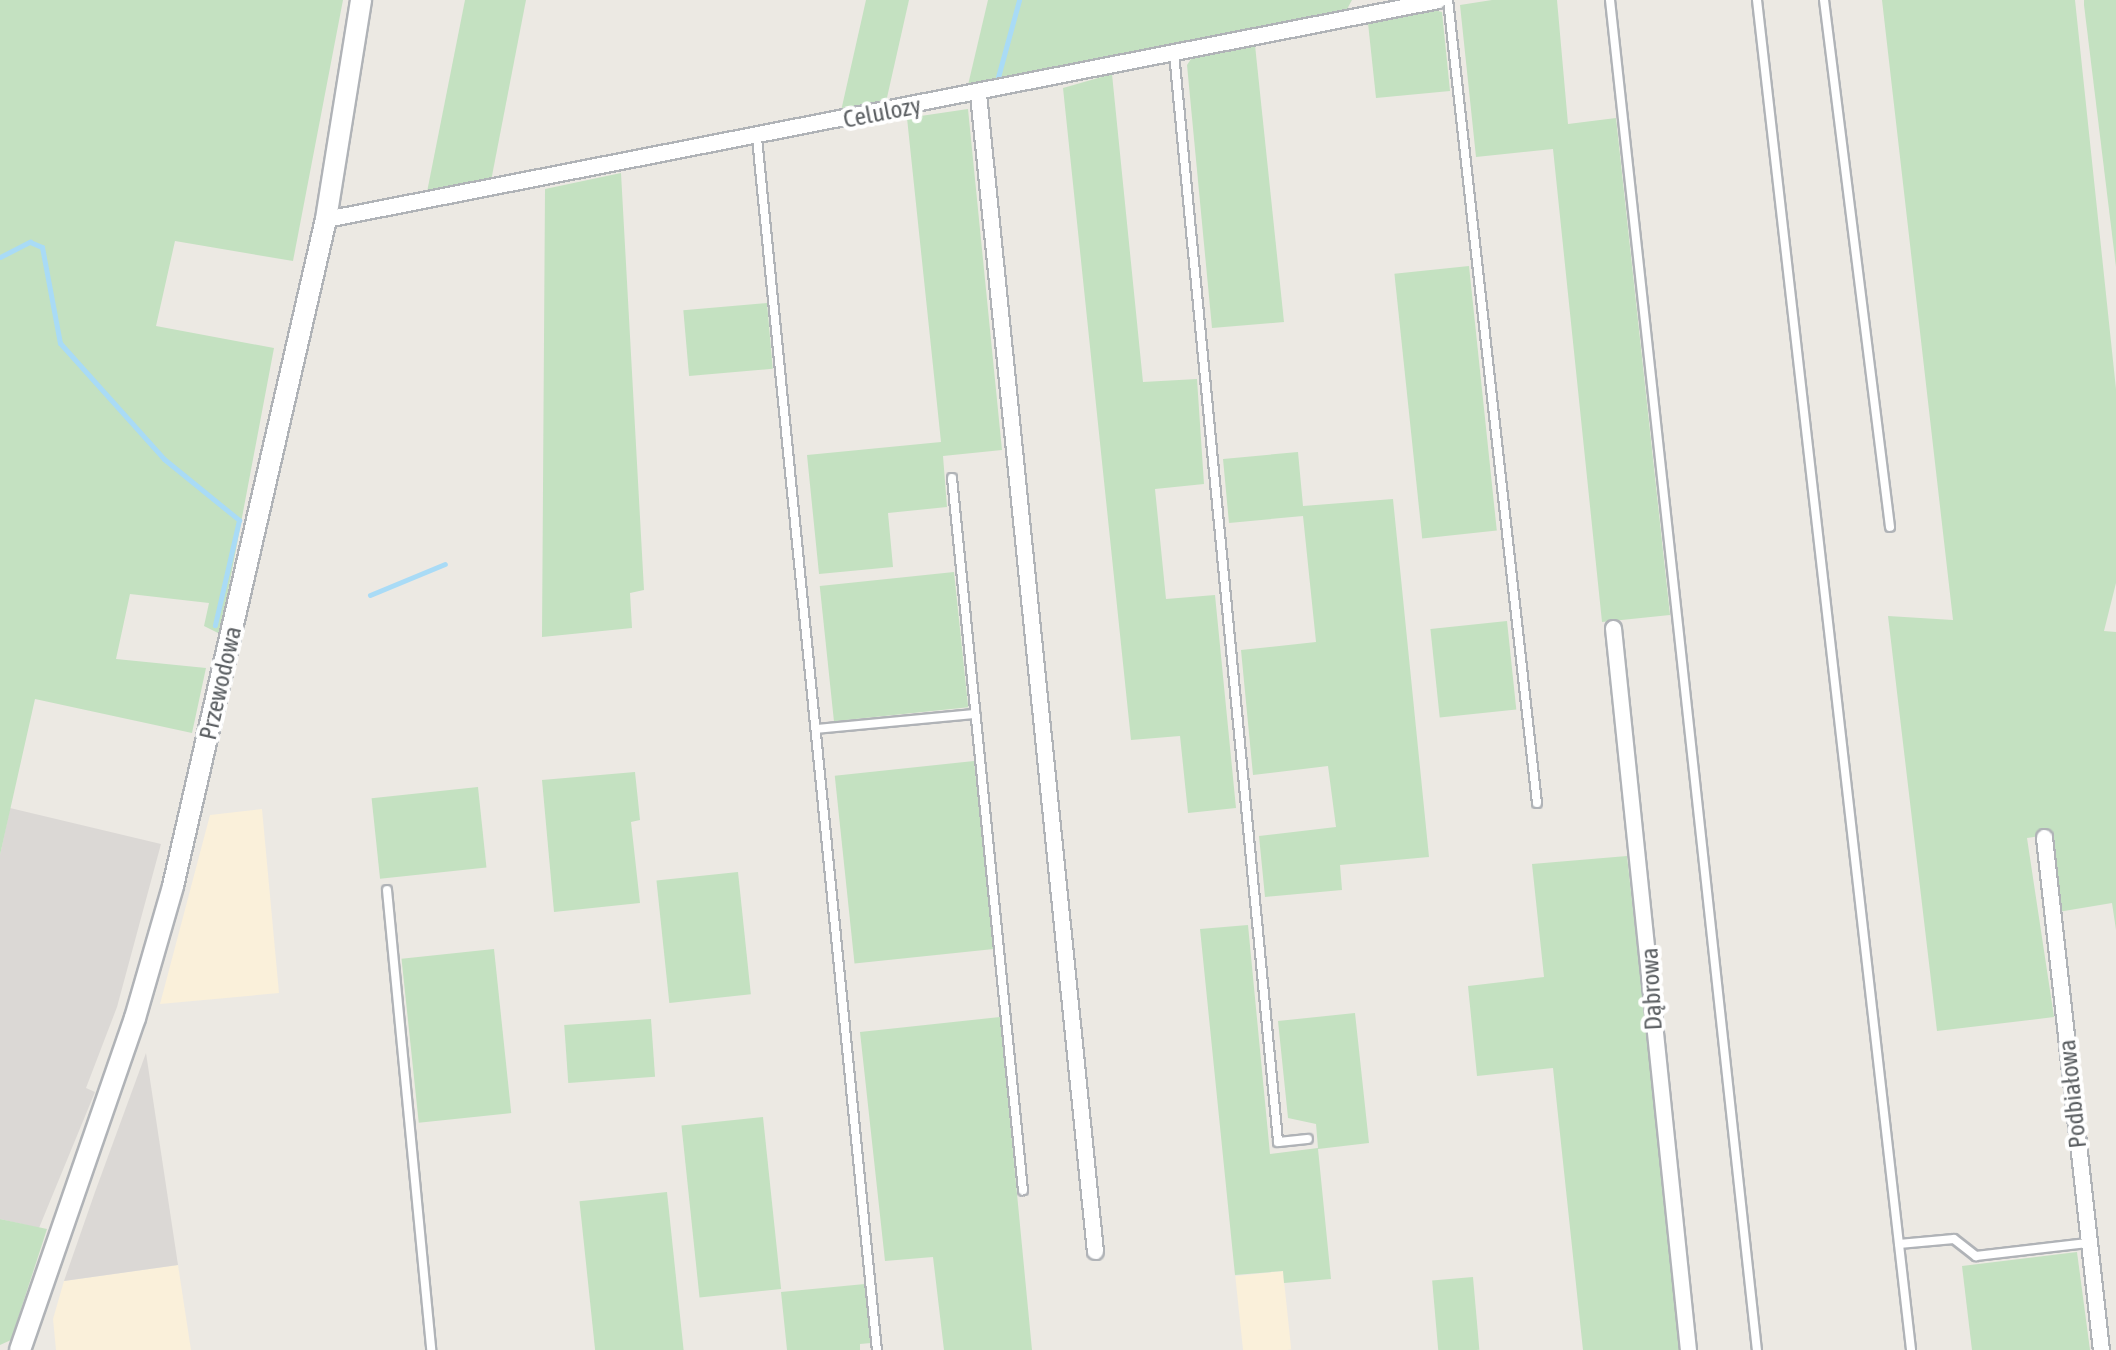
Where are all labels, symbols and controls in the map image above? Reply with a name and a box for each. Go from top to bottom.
street label: Celulozy [841,90,923,134]
street label: Przewodowa [192,623,248,743]
street label: Dąbrowa [1634,947,1668,1031]
street label: Podbiałowa [2051,1038,2093,1150]

